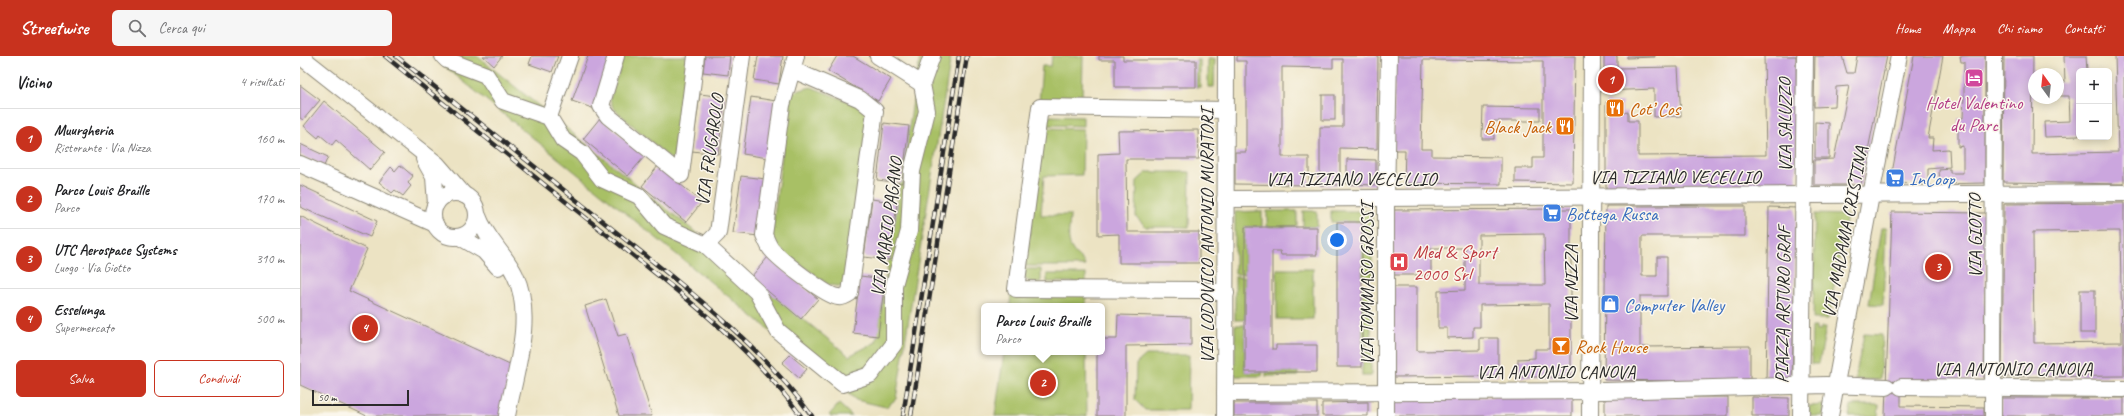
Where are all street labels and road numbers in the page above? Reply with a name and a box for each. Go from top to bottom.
street label: VIA SALUZZO [1773,77,1797,172]
street label: VIA FRUGAROLO [690,90,730,207]
street label: VIA LODOVICO ANTONIO MURATORI [1195,104,1219,363]
street label: VIA MADAMA CRISTINA [1817,144,1873,320]
street label: VIA MARIO PAGANO [865,155,909,298]
street label: VIA TIZIANO VECELLIO [1590,165,1763,189]
street label: VIA TIZIANO VECELLIO [1266,167,1439,191]
street label: VIA GIOTTO [1963,193,1987,278]
street label: VIA TOMMASO GROSSI [1355,199,1379,365]
street label: PIAZZA ARTURO GRAF [1770,223,1796,384]
street label: VIA NIZZA [1559,243,1583,323]
street label: VIA ANTONIO CANOVA [1934,357,2093,381]
street label: VIA ANTONIO CANOVA [1477,360,1636,384]

